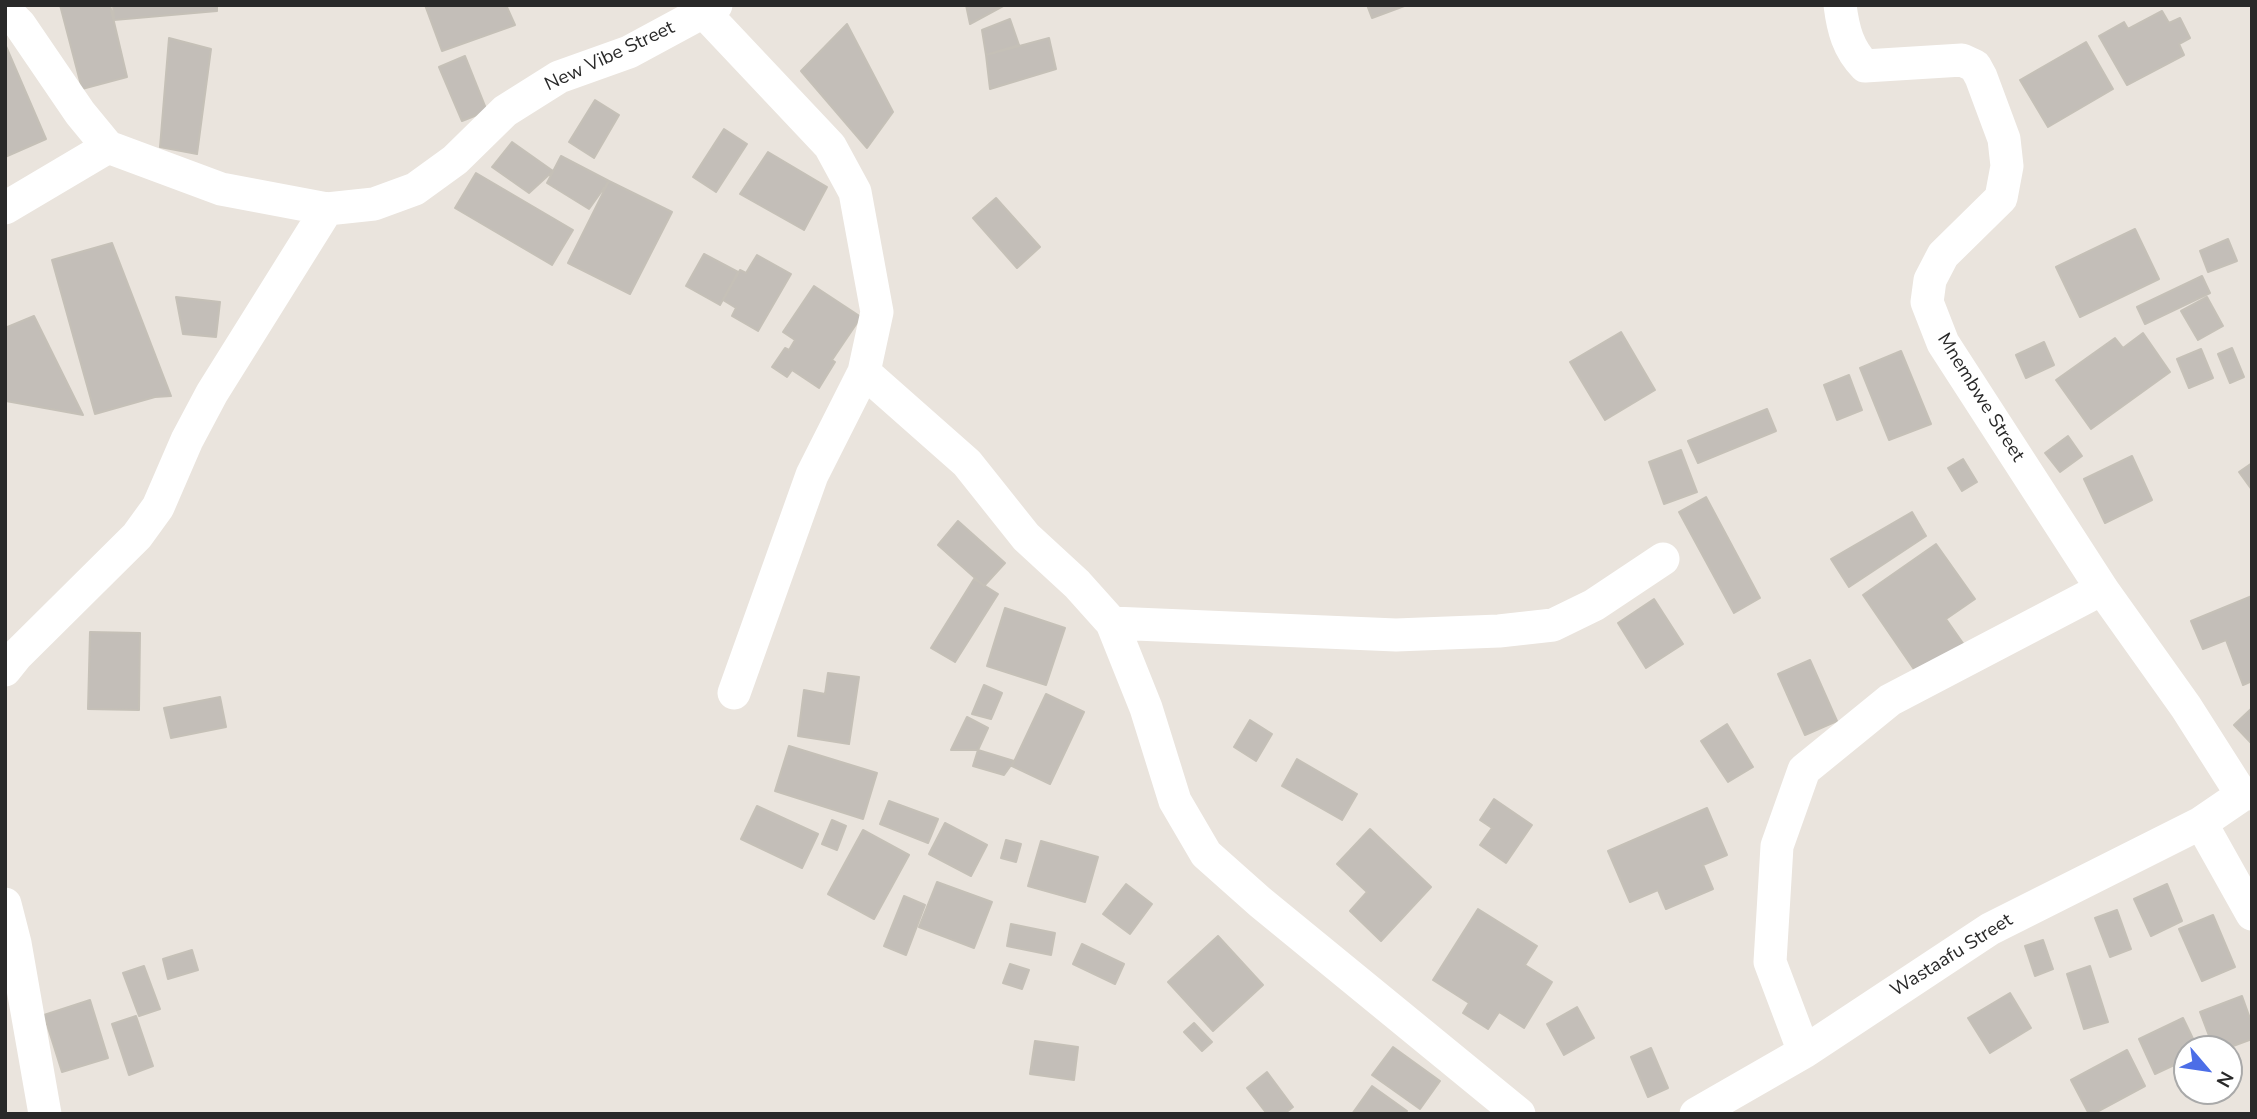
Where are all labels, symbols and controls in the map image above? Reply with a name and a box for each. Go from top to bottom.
street label: New Vibe Street [542,17,678,97]
street label: Mnembwe Street [1931,330,2029,466]
street label: Wastaafu Street [1887,909,2017,1003]
north arrow [2173,1035,2243,1105]
text: N [2210,1067,2239,1092]

